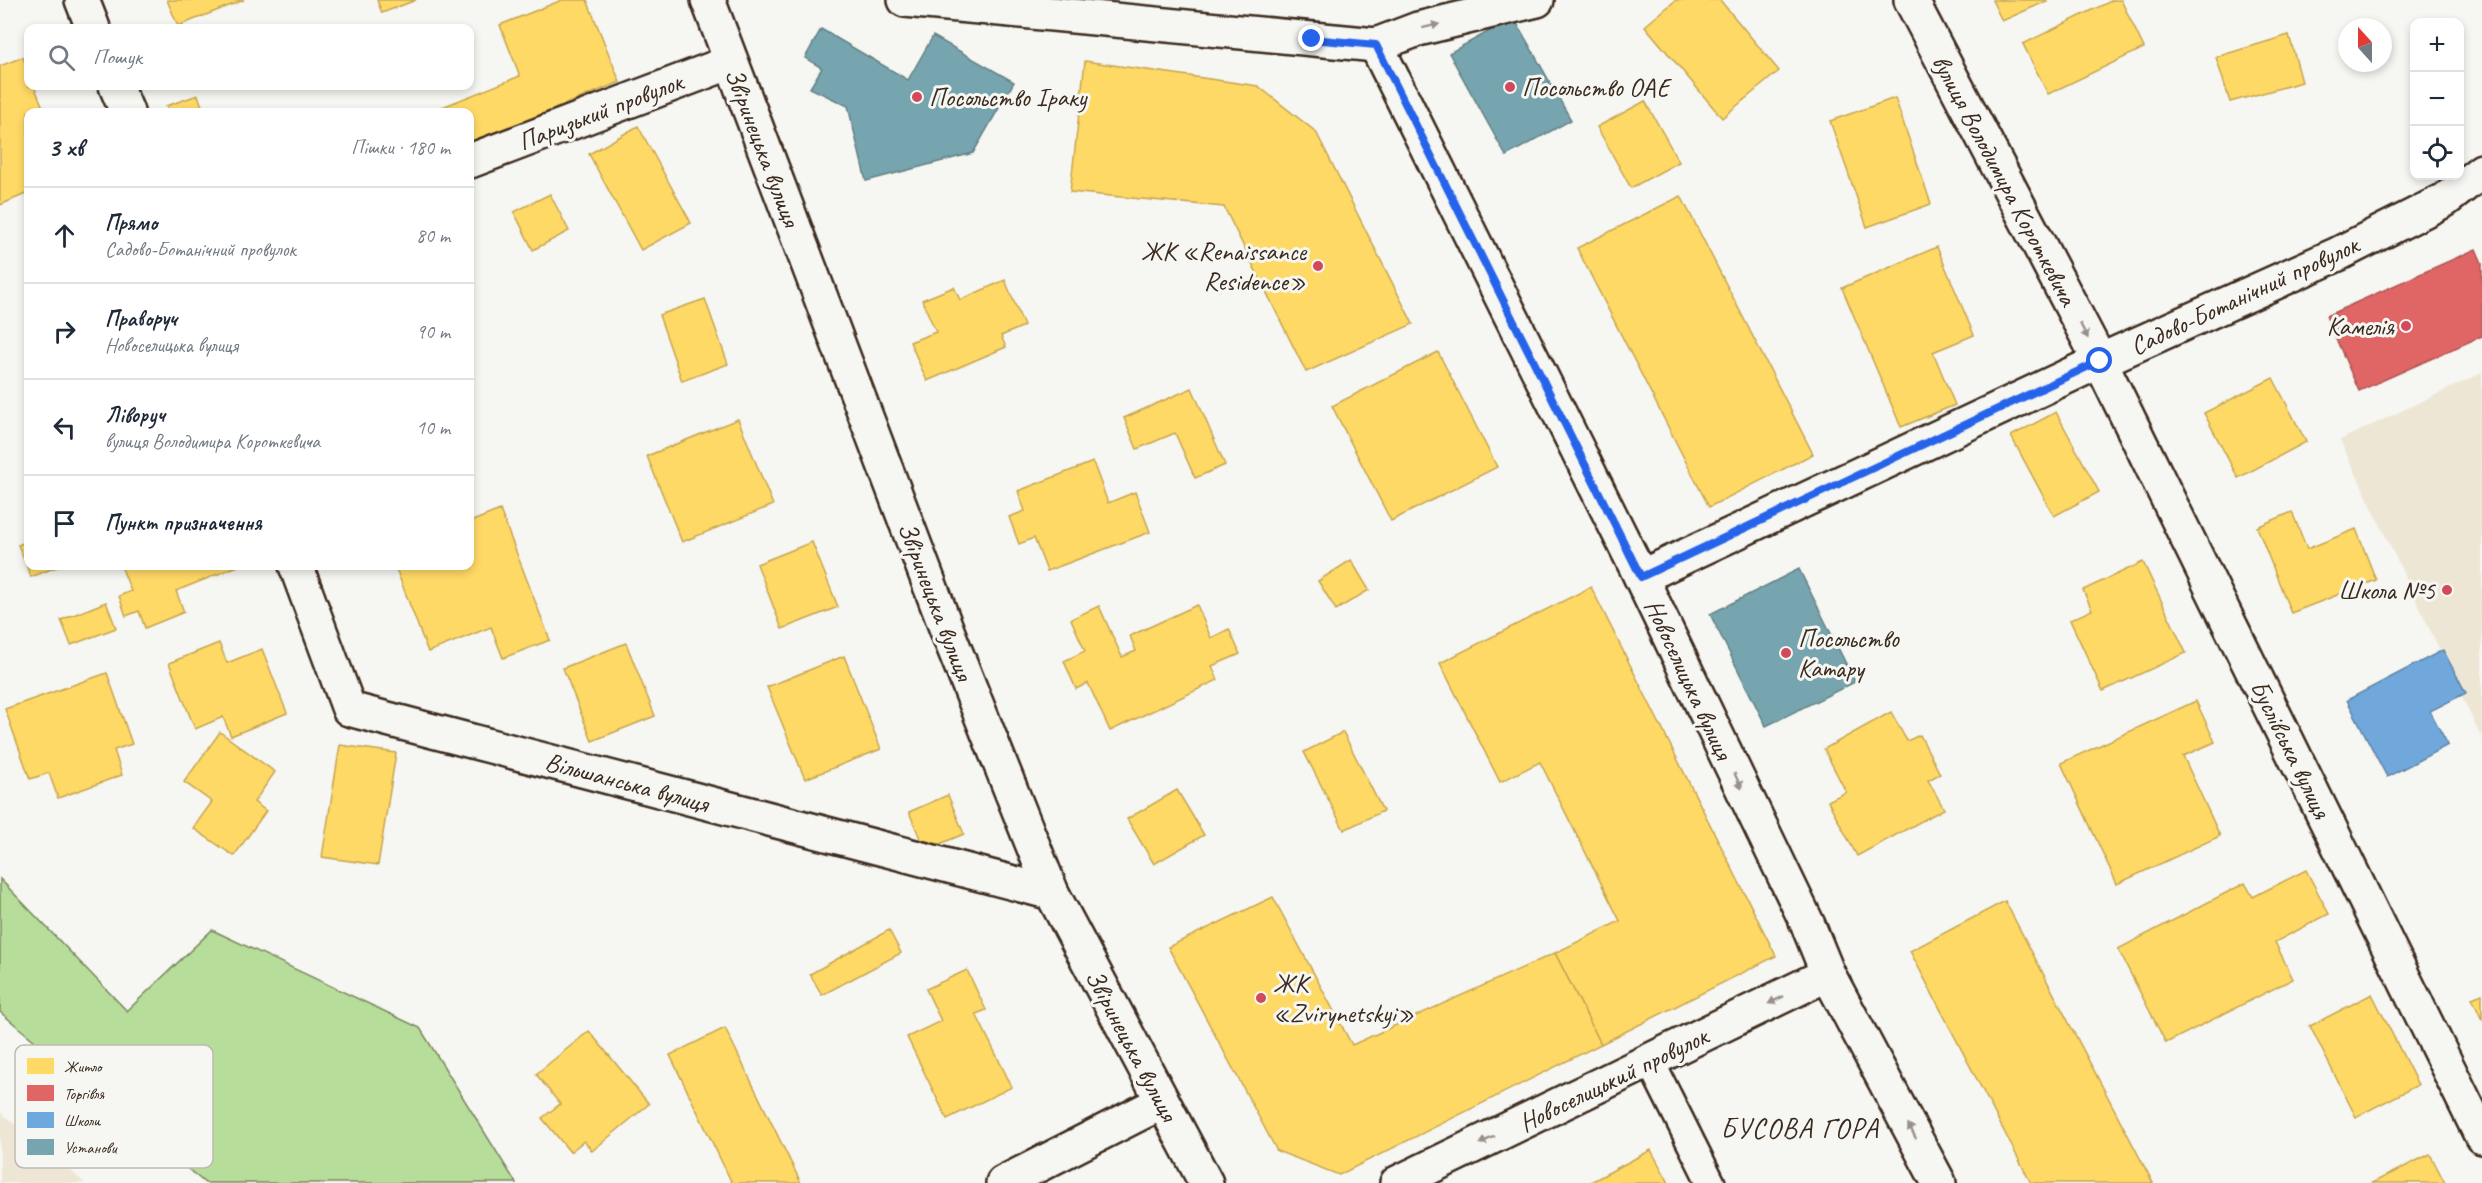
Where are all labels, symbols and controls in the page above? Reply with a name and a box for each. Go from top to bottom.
north arrow [2338,18,2392,72]
map controls [2410,18,2464,180]
button: + [2410,18,2464,72]
one-way arrow [1422,20,1440,30]
search box [24,24,474,90]
route end [1298,25,1324,51]
icon: search [45,41,78,74]
text: Пошук [93,43,142,71]
street label: вулиця Володимира Короткевича [1924,49,2085,313]
street label: Звіринецька вулиця [717,63,809,233]
street label: Паризький провулок [513,64,690,158]
place label: Посольство ОАЕ [1522,71,1673,104]
button: − [2410,72,2464,126]
marker: Посольство ОАЕ [1503,80,1517,94]
place label: Посольство Іраку [929,81,1088,114]
marker: Посольство Іраку [910,90,924,104]
button: locate [2410,126,2464,180]
text: 3 хв [48,131,83,164]
text: Пішки · 180 m [351,135,450,160]
text: Прямо [105,209,157,237]
icon: ahead [48,219,81,252]
text: 80 m [416,223,450,248]
street label: Садово-Ботанічний провулок [2125,227,2366,363]
place label: ЖК «Renaissance Residence» [1141,235,1308,298]
text: Садово-Ботанічний провулок [105,237,296,262]
marker: ЖК «Renaissance Residence» [1311,259,1325,273]
text: Праворуч [105,305,177,333]
place label: Камелія [2327,310,2396,343]
icon: right [48,315,81,348]
text: 90 m [416,319,450,344]
marker: Камелія [2399,319,2413,333]
one-way arrow [2079,323,2089,340]
text: Новоселицька вулиця [105,333,238,358]
route start [2086,347,2112,373]
text: Ліворуч [105,401,165,429]
icon: left [48,411,81,444]
text: 10 m [416,415,450,440]
text: вулиця Володимира Короткевича [105,429,320,454]
icon: arrive [48,507,81,540]
text: Пункт призначення [105,509,262,537]
street label: Звіринецька вулиця [890,517,982,687]
place label: Школа №5 [2338,574,2436,607]
marker: Школа №5 [2440,583,2454,597]
street label: Новоселицька вулиця [1637,594,1741,766]
place label: Посольство Катару [1798,622,1901,685]
marker: Посольство Катару [1779,646,1793,660]
street label: Буслівська вулиця [2243,674,2339,825]
street label: Вільшанська вулиця [542,745,714,821]
one-way arrow [1733,773,1742,790]
street label: Звіринецька вулиця [1078,964,1186,1129]
place label: ЖК «Zvirynetskyi» [1273,967,1414,1030]
marker: ЖК «Zvirynetskyi» [1254,991,1268,1005]
one-way arrow [1767,995,1784,1004]
street label: Новоселицький провулок [1513,1018,1715,1139]
legend [15,1045,213,1168]
text: Житло [64,1057,104,1077]
text: Торгівля [64,1084,105,1104]
text: Школи [64,1111,101,1131]
district label: БУСОВА ГОРА [1721,1111,1880,1146]
one-way arrow [1907,1123,1917,1140]
one-way arrow [1479,1135,1496,1144]
text: Установи [64,1138,118,1158]

